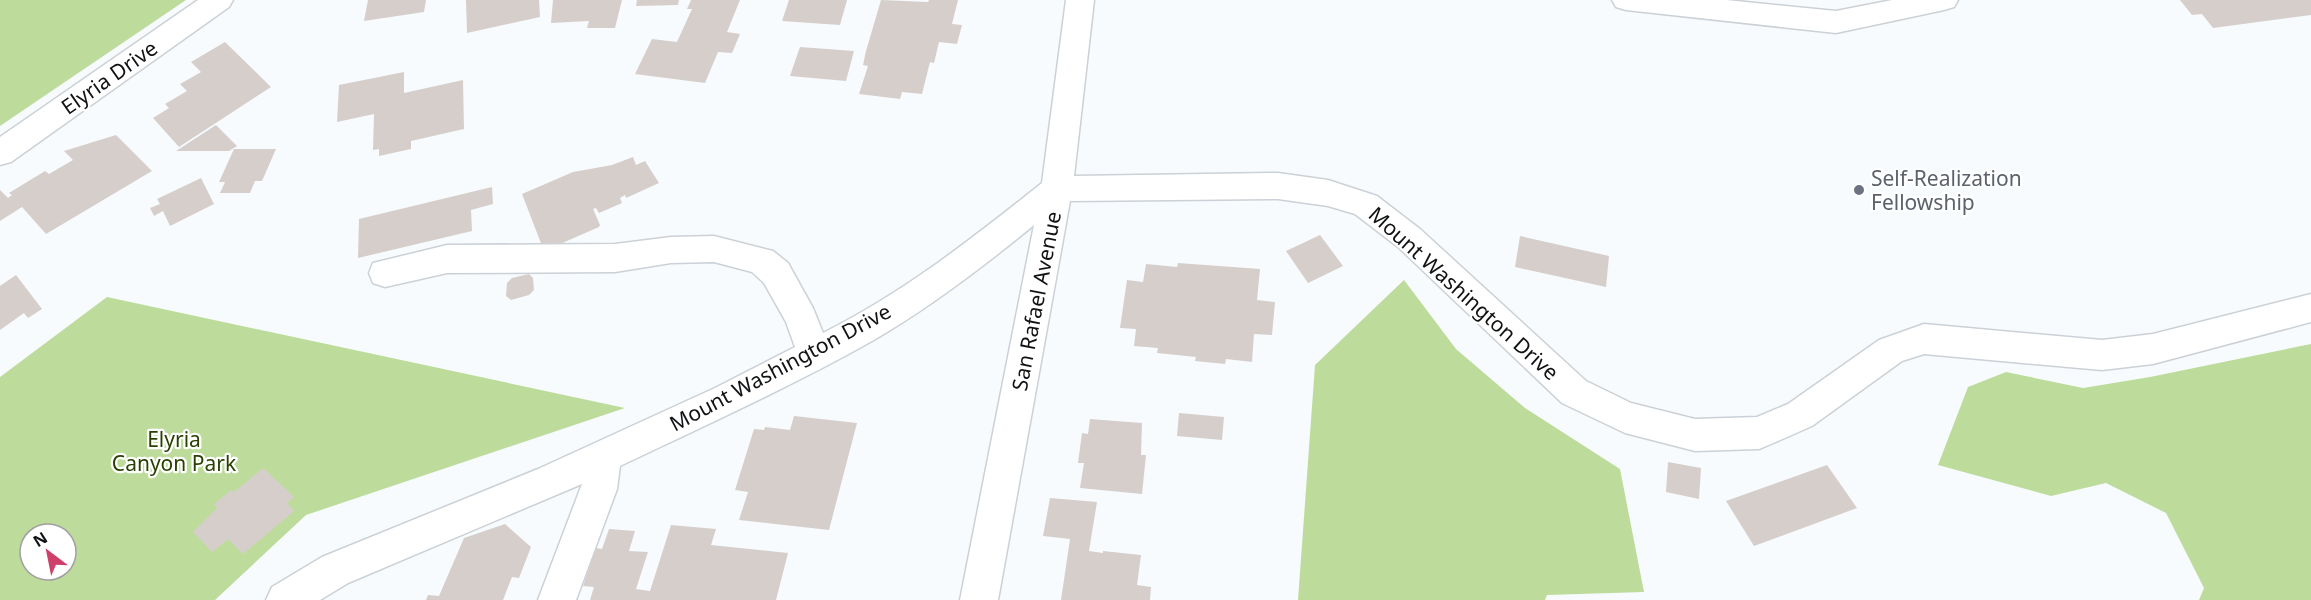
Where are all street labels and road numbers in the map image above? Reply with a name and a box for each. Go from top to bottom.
street label: Elyria Drive [55,34,163,120]
street label: Mount Washington Drive [1363,200,1565,386]
street label: San Rafael Avenue [1005,209,1067,393]
street label: Mount Washington Drive [665,297,895,437]

